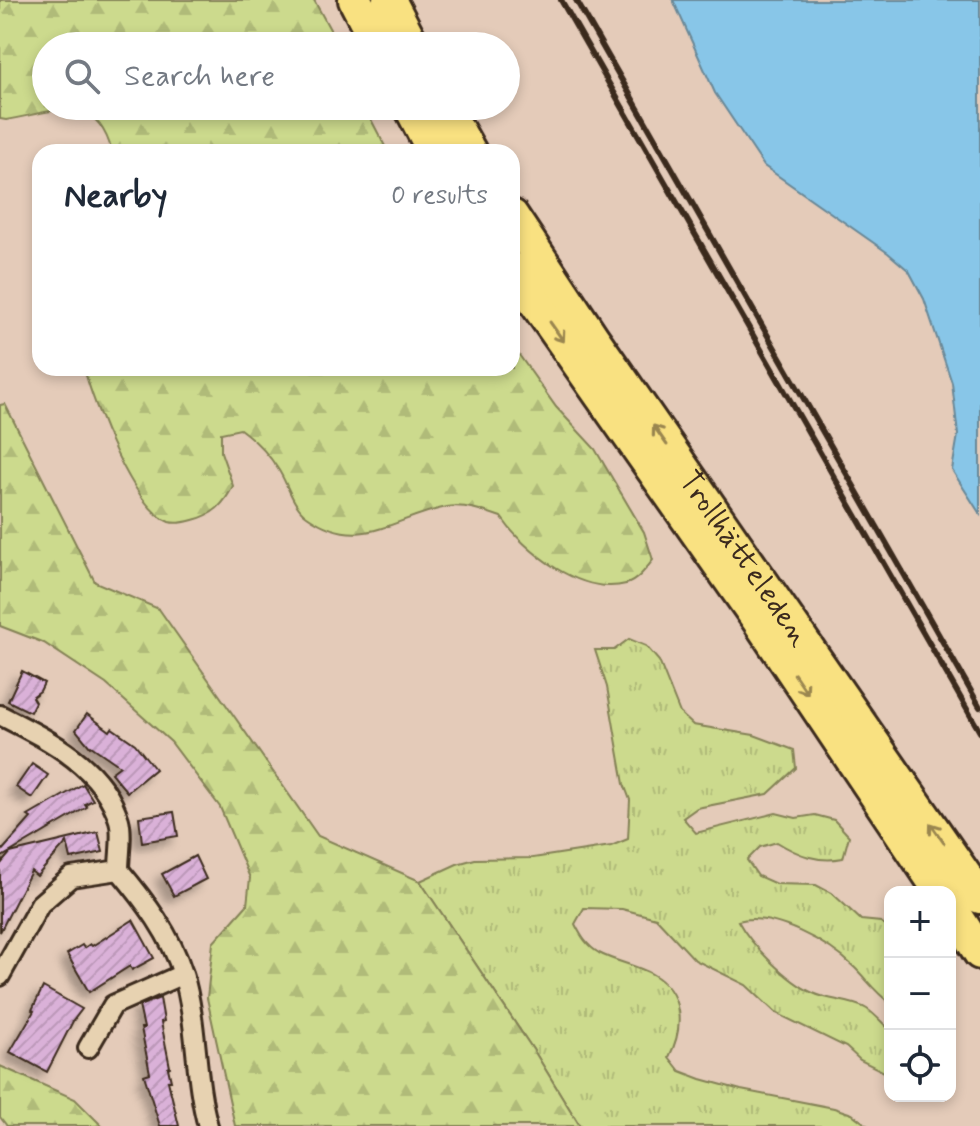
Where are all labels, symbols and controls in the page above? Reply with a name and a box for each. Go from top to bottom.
search box [32,32,520,120]
icon: search [60,54,104,98]
text: Search here [124,57,275,96]
text: Nearby [64,174,168,219]
text: 0 results [391,179,488,213]
one-way arrow [549,321,565,343]
one-way arrow [652,425,668,447]
street label: Trollhätteleden [669,463,819,655]
one-way arrow [793,672,809,694]
one-way arrow [929,822,945,844]
map controls [884,886,956,1102]
button: + [884,886,956,958]
button: − [884,958,956,1030]
button: locate [884,1030,956,1102]

